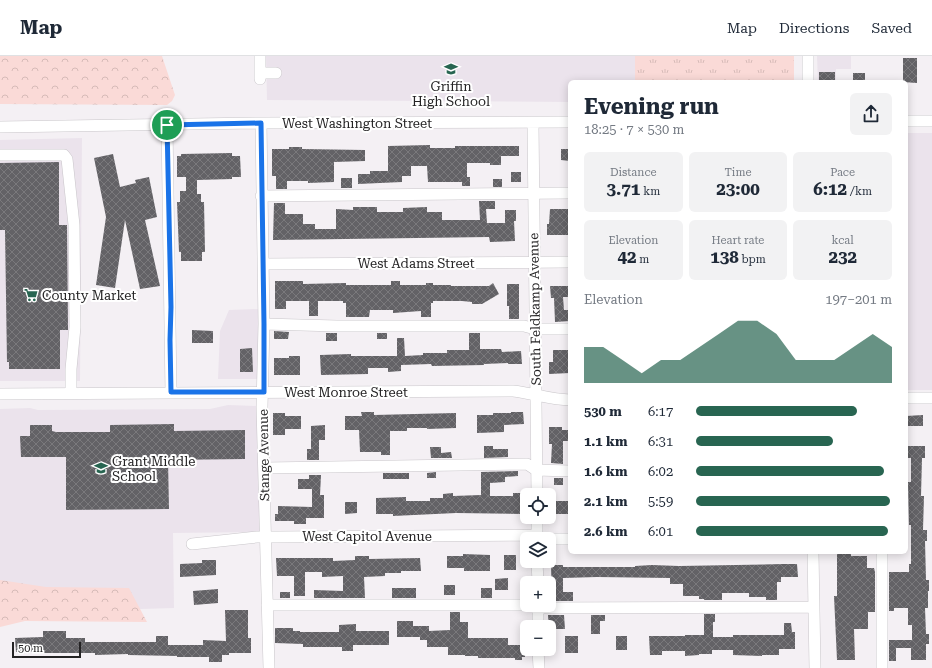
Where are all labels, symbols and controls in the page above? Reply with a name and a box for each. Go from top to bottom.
text: Map [20,16,62,39]
text: Map [727,20,757,36]
text: Directions [779,20,849,36]
text: Saved [871,20,912,36]
school or university icon: Griffin High School [443,61,459,77]
place label: Griffin High School [412,79,490,109]
button: share [850,93,892,135]
text: Evening run [584,94,719,119]
pin [150,108,184,142]
icon: arrive [156,114,178,136]
street label: West Washington Street [282,116,432,131]
text: 18:25 · 7 × 530 m [584,122,684,137]
text: Distance [610,166,657,179]
text: Time [725,166,751,179]
text: Pace [830,166,855,179]
text: 3.71 [606,179,640,199]
text: 23:00 [716,179,760,199]
text: 6:12 [813,179,847,199]
text: km [640,185,660,198]
text: /km [847,185,872,198]
street label: South Feldkamp Avenue [526,233,544,385]
text: Elevation [608,234,658,247]
text: Heart rate [712,234,764,247]
text: kcal [832,234,854,247]
text: 42 [617,247,636,267]
text: 138 [710,247,739,267]
text: 232 [828,247,857,267]
text: m [636,253,649,266]
text: bpm [739,253,766,266]
street label: West Adams Street [357,256,475,271]
supermarket icon: County Market [23,287,39,303]
place label: County Market [42,288,136,303]
text: Elevation [584,292,643,307]
text: 197–201 m [825,292,892,307]
street label: West Monroe Street [284,385,408,400]
text: 530 m [584,404,622,419]
text: 6:17 [648,404,673,419]
street label: Stange Avenue [256,409,272,501]
text: 1.1 km [584,434,627,449]
text: 6:31 [648,434,673,449]
place label: Grant Middle School [112,454,195,484]
school or university icon: Grant Middle School [93,460,109,476]
text: 1.6 km [584,464,627,479]
text: 6:02 [648,464,673,479]
map controls [520,488,556,656]
button: locate [520,488,556,524]
text: 2.1 km [584,494,627,509]
text: 5:59 [648,494,673,509]
text: 2.6 km [584,524,627,539]
text: 6:01 [648,524,673,539]
street label: West Capitol Avenue [302,529,432,544]
button: layers [520,532,556,568]
button: + [520,576,556,612]
button: − [520,620,556,656]
scale bar [12,640,81,659]
text: 50 m [18,642,43,655]

